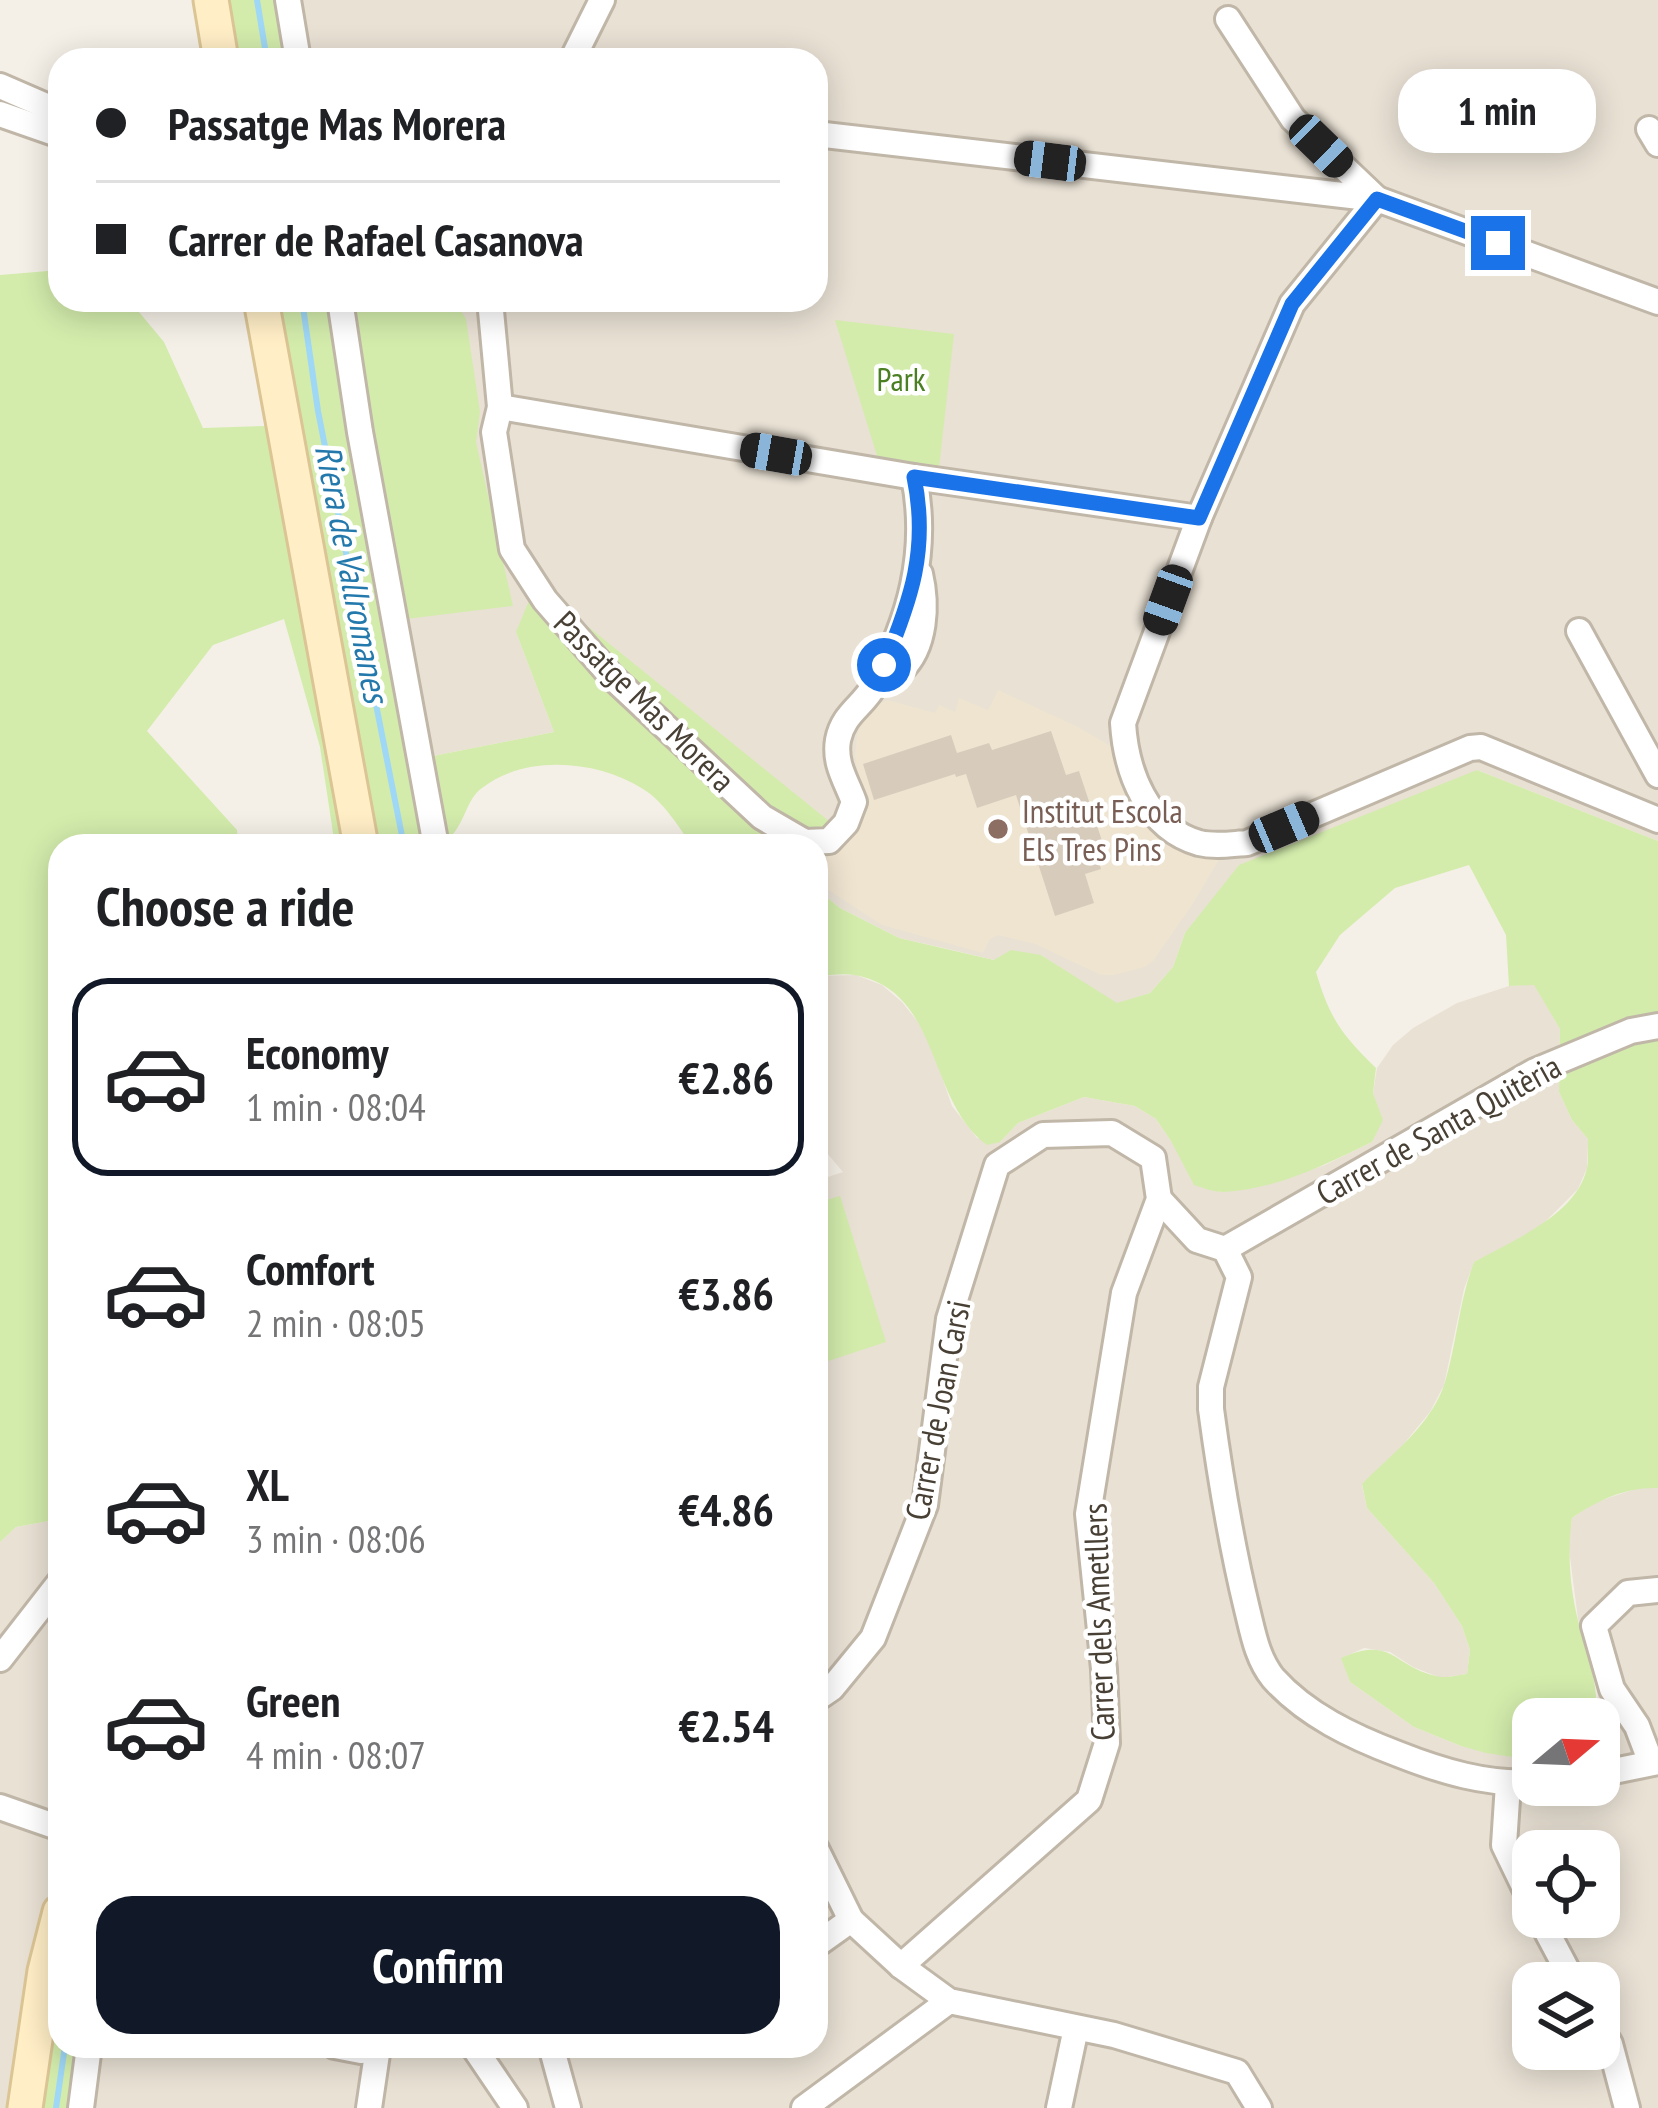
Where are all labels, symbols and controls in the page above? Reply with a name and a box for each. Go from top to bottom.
callout: 1 min [1399,69,1597,153]
text: 1 min [1458,85,1536,136]
text: Passatge Mas Morera [168,94,506,152]
car [1283,108,1359,184]
car [1012,139,1088,183]
text: Carrer de Rafael Casanova [168,210,584,268]
route end [1471,216,1525,270]
park label: Park [876,357,926,400]
car [737,430,815,478]
water label: Riera de Vallromanes [305,440,402,710]
car [1139,560,1197,640]
street label: Passatge Mas Morera [545,601,745,801]
route start [857,638,911,692]
place label: Institut Escola Els Tres Pins [1022,789,1183,870]
car [1244,796,1324,858]
marker: Institut Escola Els Tres Pins [985,816,1011,842]
text: Choose a ride [96,871,355,941]
icon: car [102,1023,210,1131]
text: Economy [246,1023,389,1081]
street label: Carrer de Santa Quitèria [1308,1044,1568,1214]
text: €2.86 [678,1048,774,1106]
text: 1 min · 08:04 [246,1081,426,1132]
icon: car [102,1239,210,1347]
text: Comfort [246,1239,375,1297]
text: €3.86 [678,1264,774,1322]
text: 2 min · 08:05 [246,1297,426,1348]
street label: Carrer de Joan Carsi [895,1297,979,1523]
icon: car [102,1455,210,1563]
text: XL [246,1455,289,1513]
text: €4.86 [678,1480,774,1538]
street label: Carrer dels Ametllers [1072,1503,1124,1741]
text: 3 min · 08:06 [246,1513,426,1564]
icon: car [102,1671,210,1779]
text: Green [246,1671,341,1729]
text: €2.54 [678,1696,774,1754]
north arrow [1512,1698,1620,1806]
map controls [1512,1698,1620,2070]
text: 4 min · 08:07 [246,1729,426,1780]
button: locate [1512,1830,1620,1938]
button: Confirm [96,1896,780,2034]
button: layers [1512,1962,1620,2070]

